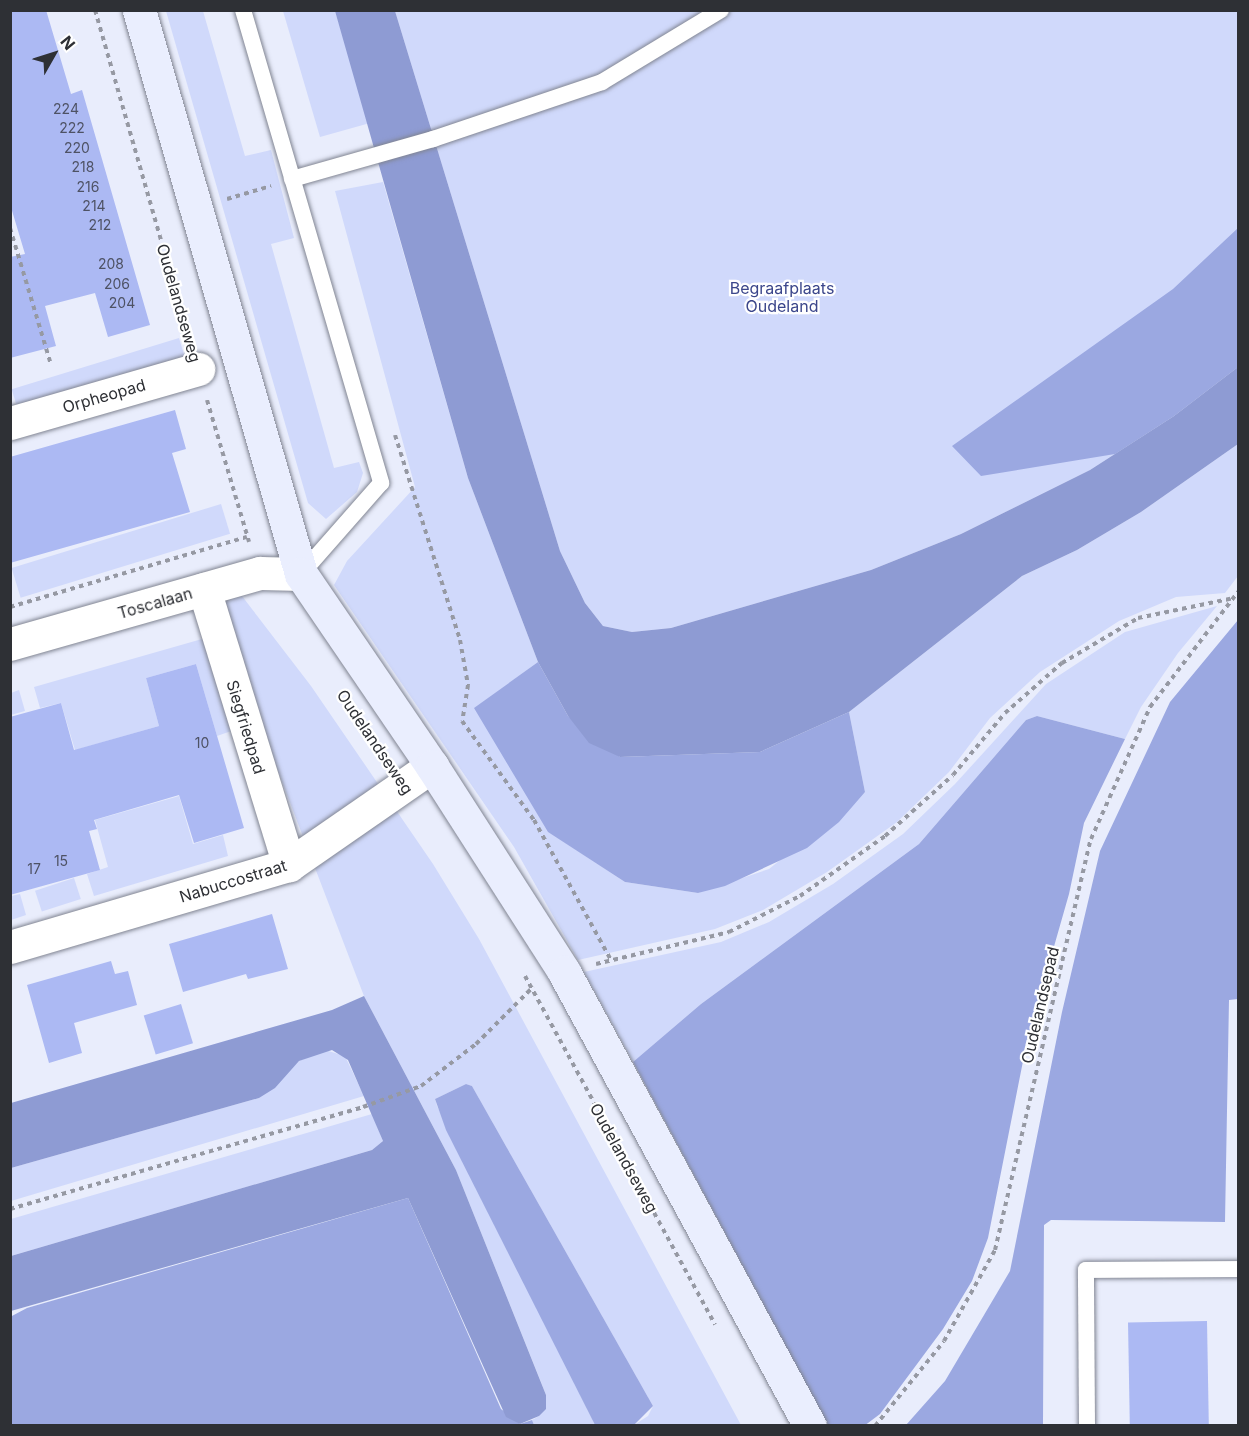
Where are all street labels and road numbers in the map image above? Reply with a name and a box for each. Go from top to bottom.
street label: Oudelandseweg [153,242,205,364]
street label: Orpheopad [60,375,148,417]
street label: Toscalaan [115,583,195,623]
street label: Siegfriedpad [223,678,269,776]
street label: Oudelandseweg [333,686,417,798]
street label: Nabuccostraat [177,856,289,906]
street label: Oudelandsepad [1017,945,1063,1065]
street label: Oudelandseweg [586,1100,662,1216]

